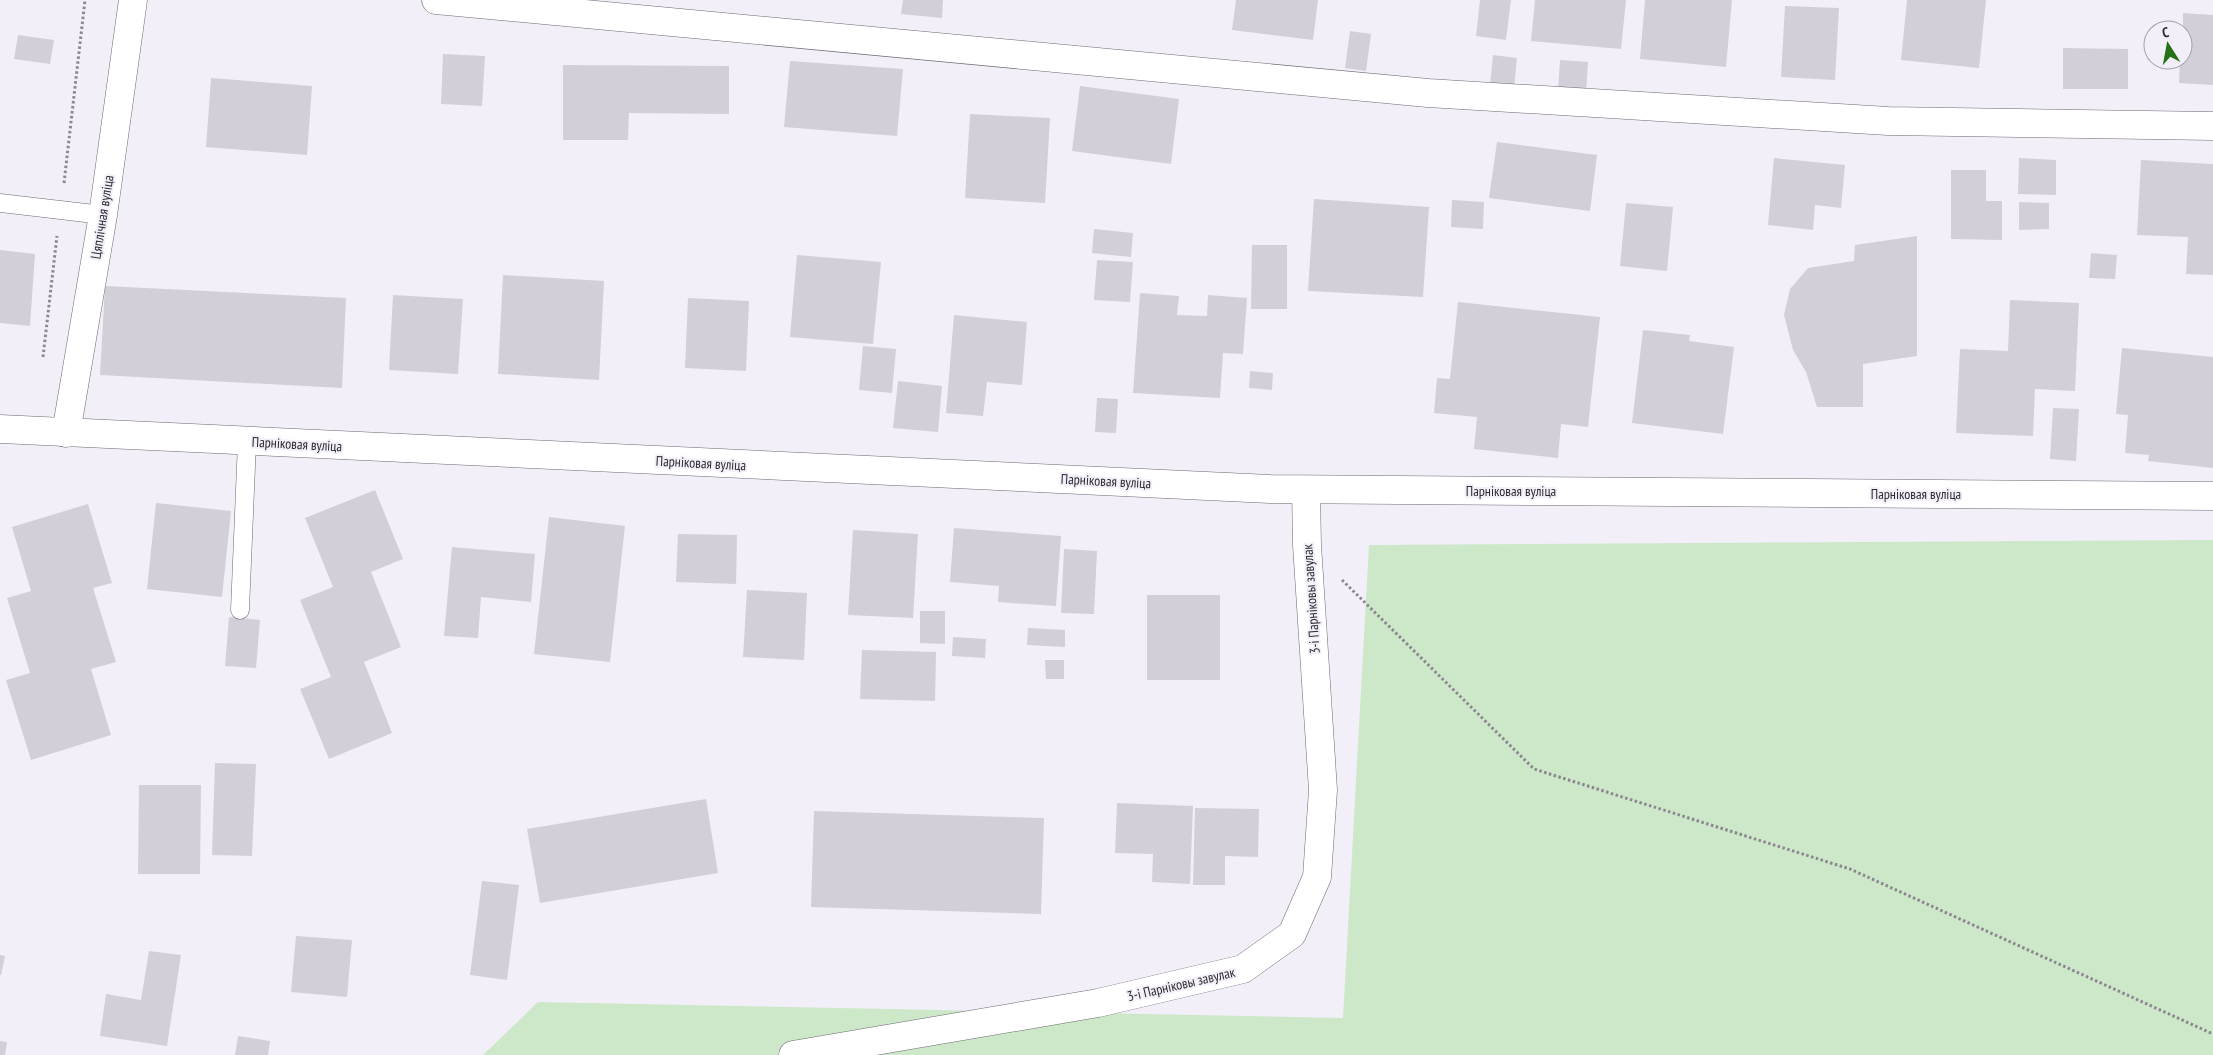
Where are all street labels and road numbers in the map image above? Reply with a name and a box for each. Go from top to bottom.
street label: Цяплічная вуліца [86,174,118,260]
street label: Парніковая вуліца [251,433,343,455]
street label: Парніковая вуліца [655,452,747,474]
street label: Парніковая вуліца [1060,470,1152,492]
street label: Парніковая вуліца [1466,482,1556,500]
street label: Парніковая вуліца [1871,485,1961,503]
street label: 3-і Парніковы завулак [1298,543,1324,654]
street label: 3-і Парніковы завулак [1125,963,1237,1005]

